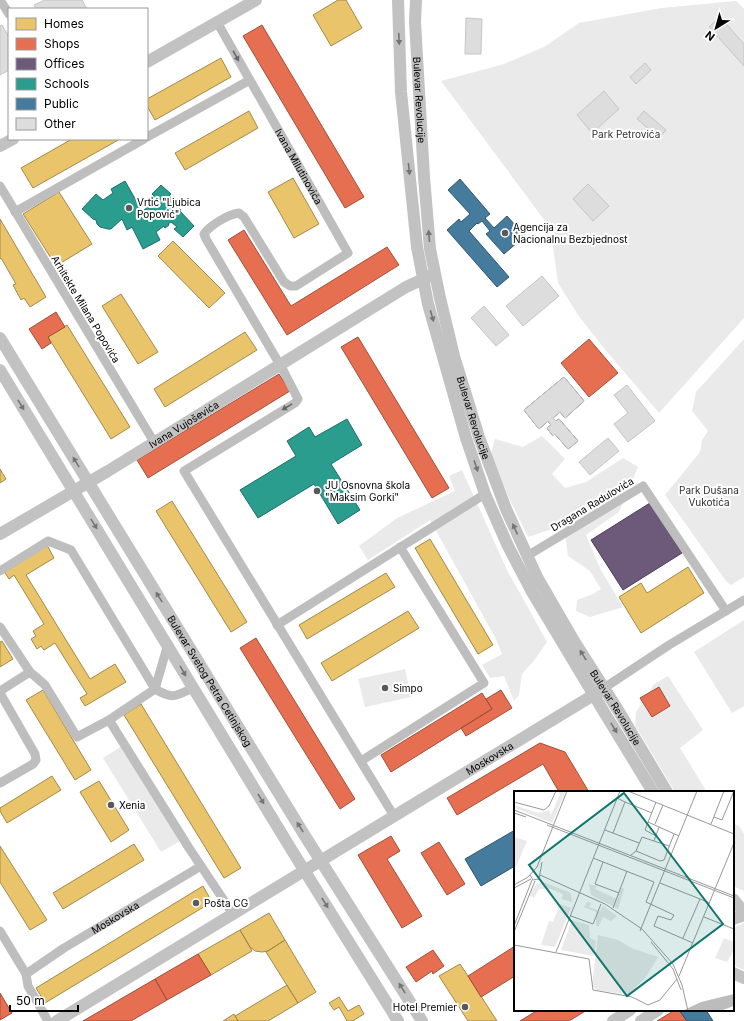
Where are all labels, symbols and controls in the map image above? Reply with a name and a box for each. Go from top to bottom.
legend [8,8,148,140]
north arrow [696,8,736,48]
text: Homes [44,16,84,31]
text: N [702,28,718,44]
one-way arrow [396,33,403,45]
text: Shops [44,36,80,51]
one-way arrow [233,50,240,62]
text: Offices [44,56,85,71]
street label: Bulevar Revolucije [411,56,428,143]
text: Schools [44,76,89,91]
text: Public [44,96,79,111]
text: Other [44,116,76,131]
street label: Ivana Milutinovića [273,126,325,206]
park label: Park Petrovića [592,128,660,140]
one-way arrow [406,163,412,175]
place label: Vrtić "Ljubica Popović" [137,196,201,220]
marker: Vrtić "Ljubica Popović" [124,203,134,213]
place label: Agencija za Nacionalnu Bezbjednost [513,221,628,245]
marker: Agencija za Nacionalnu Bezbjednost [500,228,510,238]
one-way arrow [426,230,432,242]
street label: Arhitekte Milana Popovića [49,253,123,365]
one-way arrow [429,311,435,323]
street label: Bulevar Revolucije [455,375,493,461]
street label: Ivana Vujoševića [147,398,221,450]
one-way arrow [17,399,24,411]
one-way arrow [281,404,293,411]
one-way arrow [72,457,80,467]
one-way arrow [473,460,479,472]
street label: Dragana Radulovića [548,475,636,533]
place label: JU Osnovna škola "Maksim Gorki" [325,479,410,503]
park label: Park Dušana Vukotića [679,484,739,508]
marker: JU Osnovna škola "Maksim Gorki" [312,486,322,496]
one-way arrow [90,518,97,530]
one-way arrow [512,523,518,535]
one-way arrow [155,591,162,603]
street label: Bulevar Svetog Petra Cetinjskog [165,613,255,749]
one-way arrow [580,649,587,661]
one-way arrow [180,665,187,677]
street label: Bulevar Revolucije [588,667,644,747]
place label: Simpo [393,682,423,694]
marker: Simpo [380,683,390,693]
one-way arrow [610,722,617,734]
street label: Moskovska [463,739,515,777]
inset map [514,791,734,1011]
one-way arrow [258,793,265,805]
place label: Xenia [119,799,145,811]
marker: Xenia [106,800,116,810]
one-way arrow [297,821,304,833]
place label: Pošta CG [204,897,248,909]
marker: Pošta CG [191,898,201,908]
one-way arrow [321,898,329,908]
street label: Moskovska [89,899,141,936]
one-way arrow [398,982,405,994]
scale bar [10,987,78,1013]
text: 50 m [16,993,45,1008]
place label: Hotel Premier [393,1001,457,1013]
marker: Hotel Premier [460,1002,470,1012]

